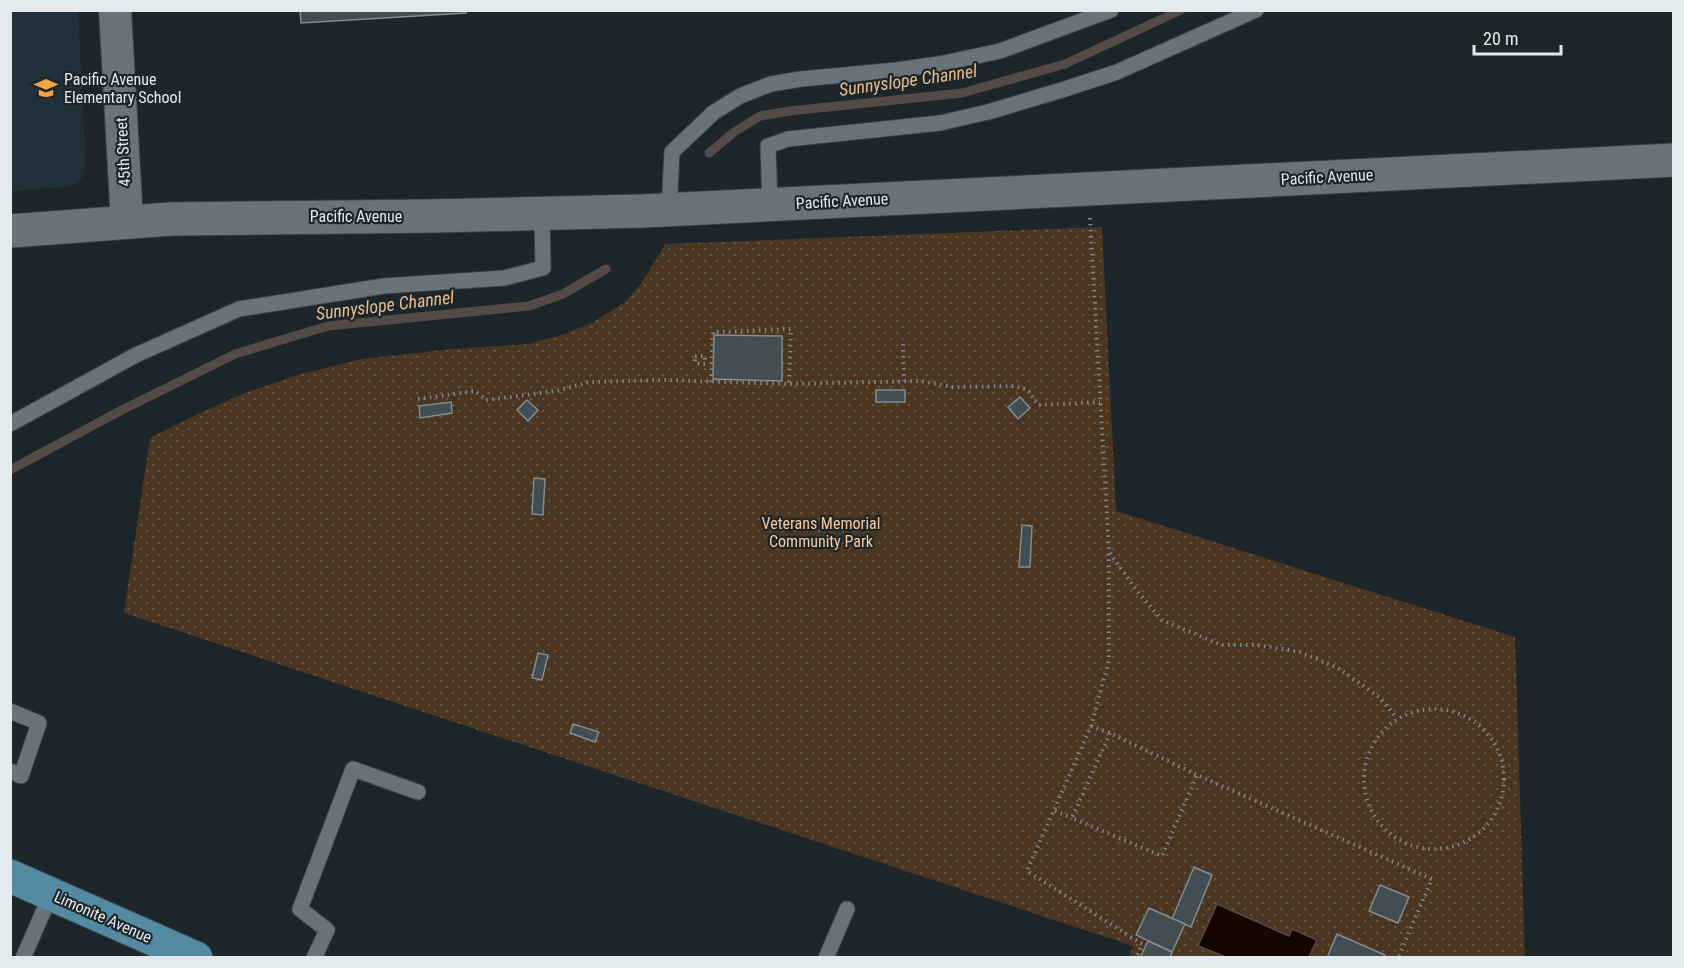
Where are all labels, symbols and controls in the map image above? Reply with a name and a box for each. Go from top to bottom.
scale bar [1474,18,1561,56]
text: 20 m [1483,28,1518,49]
water label: Sunnyslope Channel [838,60,979,100]
place label: Pacific Avenue Elementary School [64,70,181,107]
school or university icon: Pacific Avenue Elementary School [33,75,59,101]
street label: 45th Street [112,117,134,187]
street label: Pacific Avenue [1280,165,1374,189]
street label: Pacific Avenue [795,189,889,213]
street label: Pacific Avenue [310,207,402,226]
water label: Sunnyslope Channel [315,286,456,324]
park label: Veterans Memorial Community Park [762,514,880,551]
street label: Limonite Avenue [51,887,155,947]

